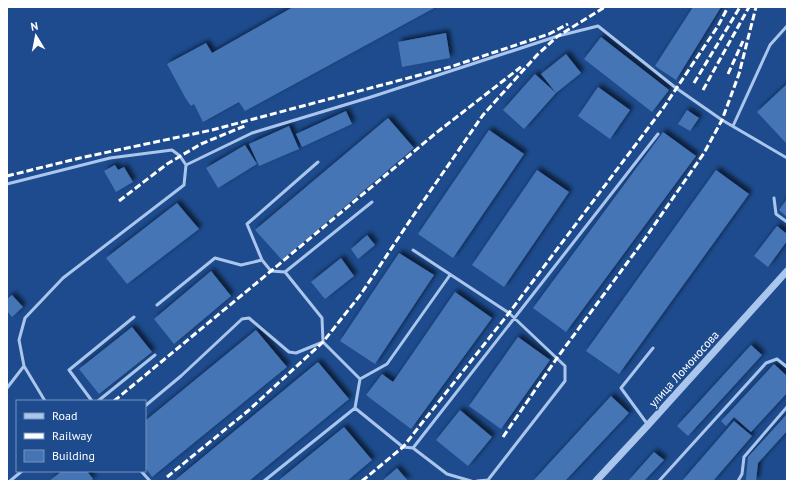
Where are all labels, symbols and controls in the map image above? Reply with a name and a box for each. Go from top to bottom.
north arrow [16,16,56,56]
text: N [29,19,39,34]
street label: улица Ломоносова [645,327,722,410]
legend [16,400,146,472]
text: Road [52,408,77,423]
text: Railway [52,428,92,443]
text: Building [52,448,95,463]

